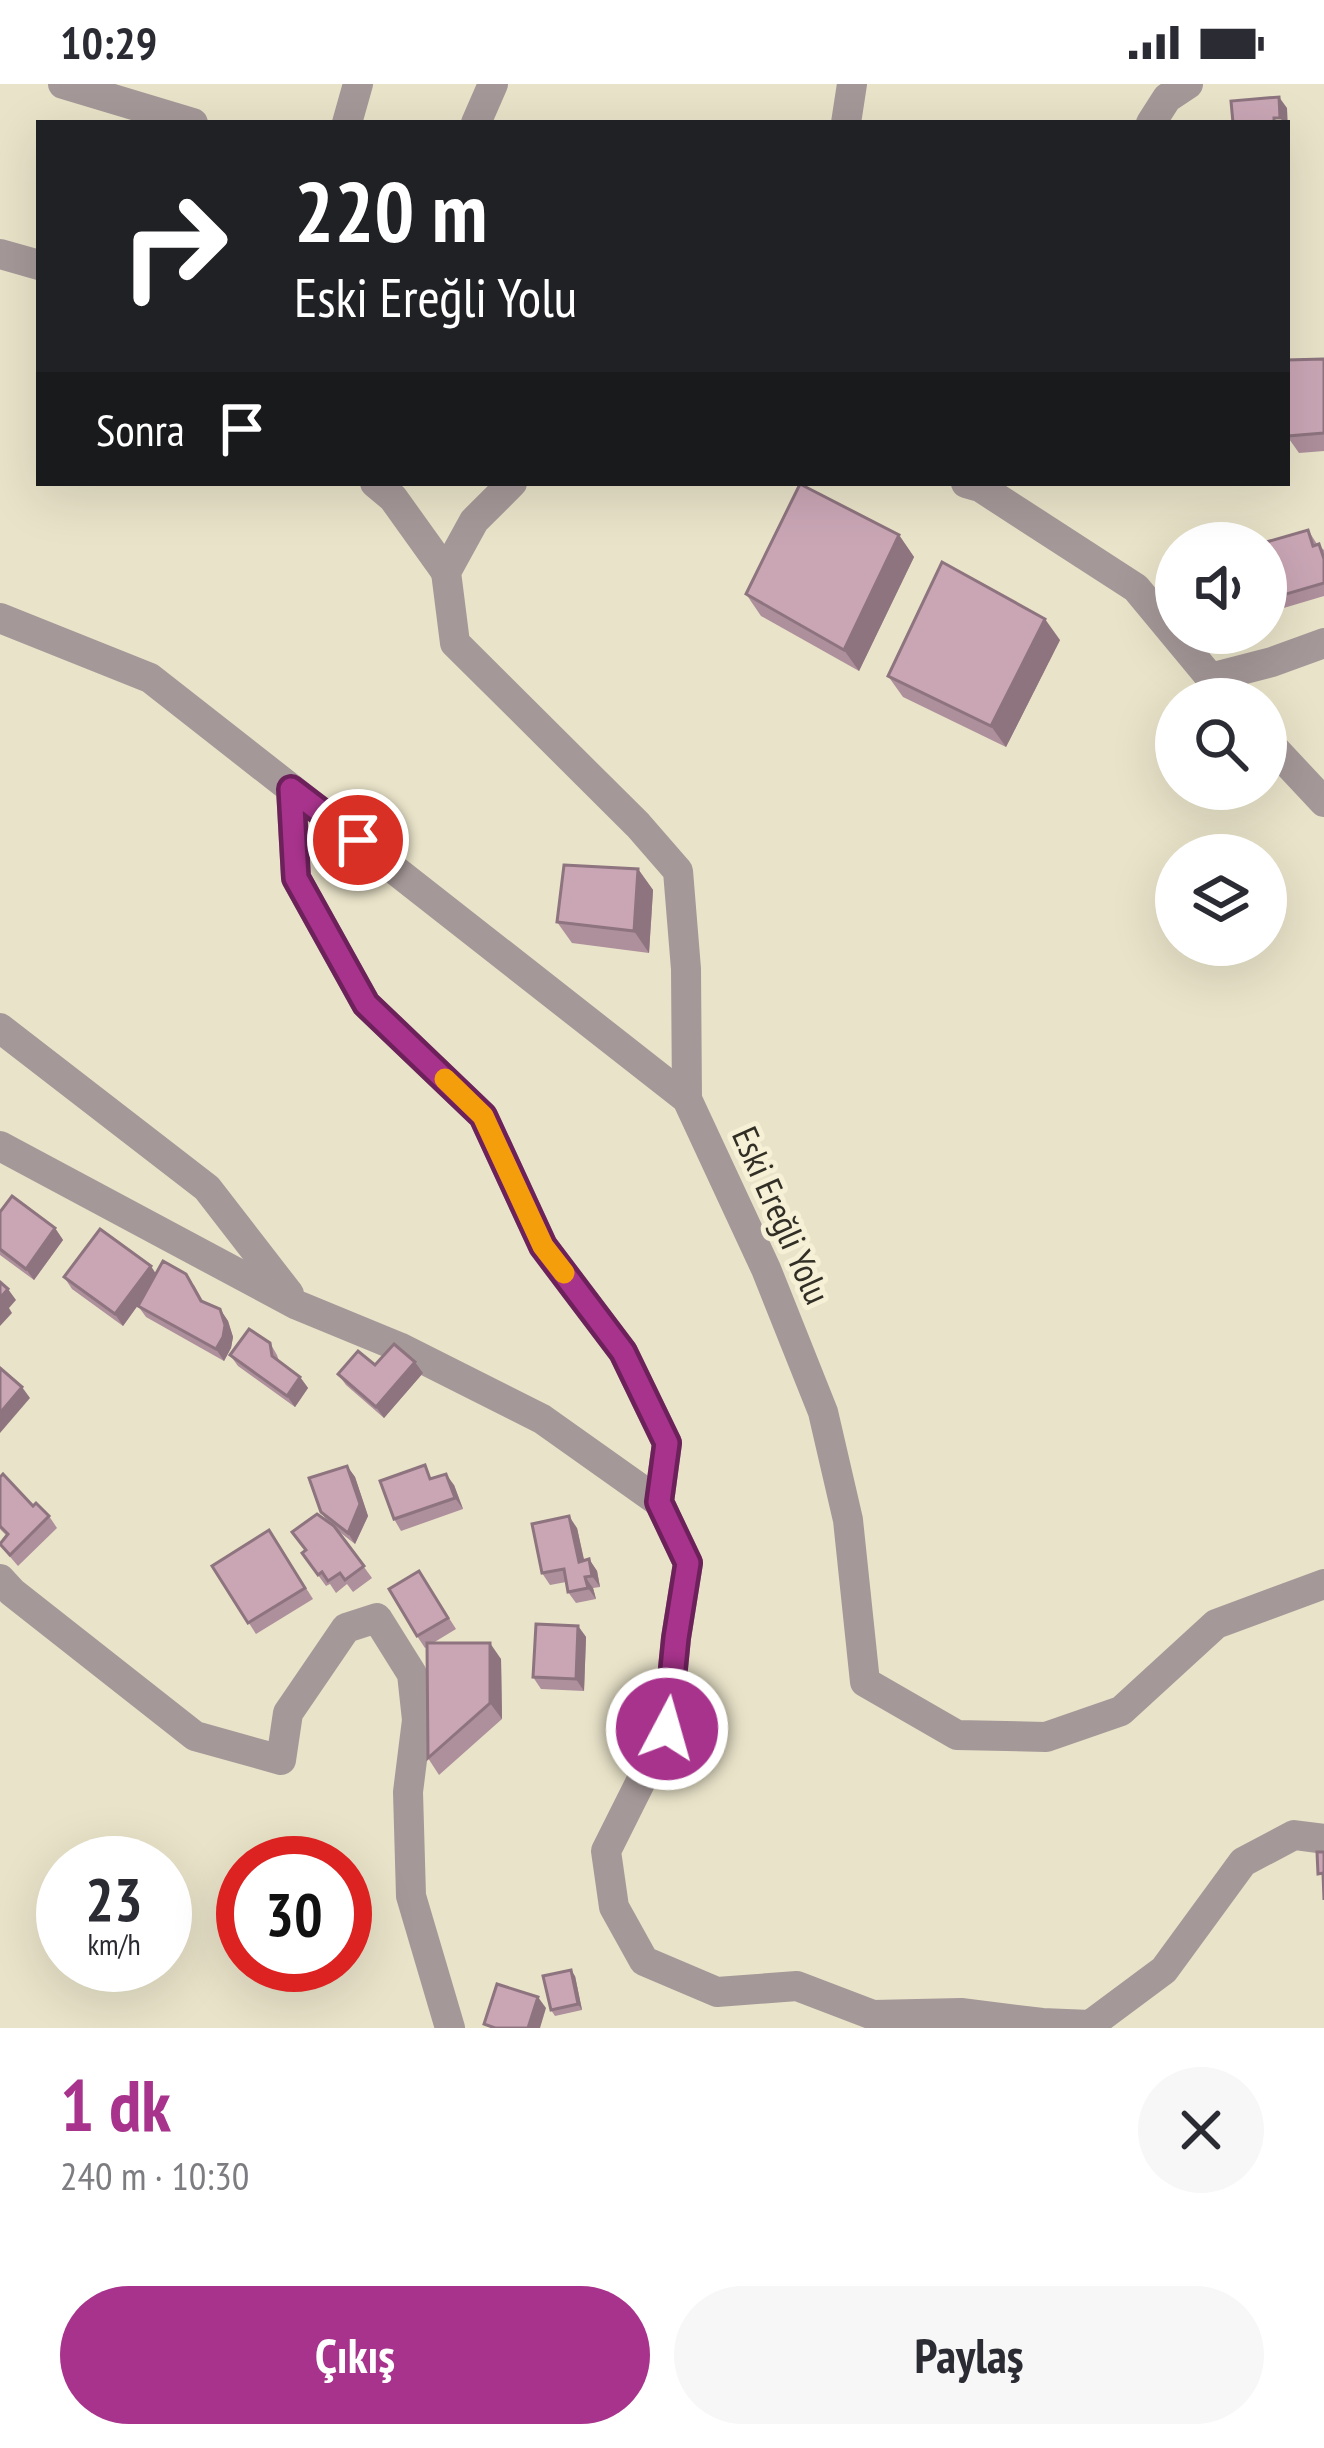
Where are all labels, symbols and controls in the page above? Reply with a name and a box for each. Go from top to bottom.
text: 10:29 [60,13,157,71]
text: 220 m [294,156,487,265]
icon: right [96,168,252,324]
text: Eski Ereğli Yolu [294,262,577,332]
icon: arrive [209,396,275,462]
text: Sonra [96,400,185,458]
map controls [1155,522,1287,966]
button: sound [1155,522,1287,654]
button: search [1155,678,1287,810]
pin [307,789,409,891]
icon: arrive [325,807,391,873]
button: layers [1155,834,1287,966]
street label: Eski Ereğli Yolu [722,1119,842,1311]
position arrow [604,1666,730,1792]
speed limit sign: 30 [216,1836,372,1992]
text: 23 [85,1860,143,1938]
text: km/h [87,1924,141,1963]
text: 1 dk [60,2058,171,2151]
button: close [1138,2067,1264,2193]
text: 240 m · 10:30 [60,2150,249,2201]
button: Çıkış [60,2286,650,2424]
button: Paylaş [674,2286,1264,2424]

